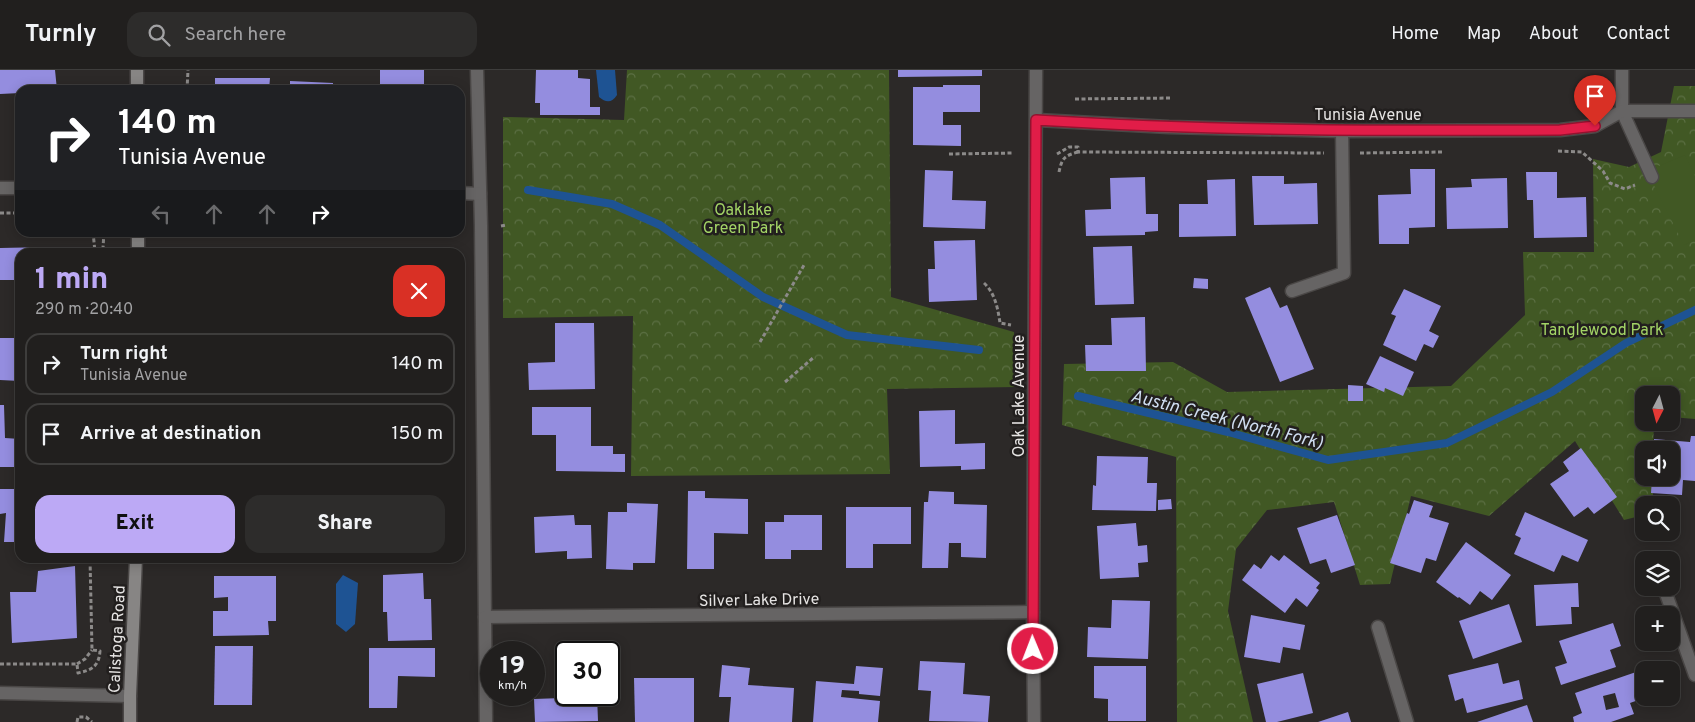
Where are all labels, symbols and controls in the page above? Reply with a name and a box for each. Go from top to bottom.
search box [127,12,477,57]
text: Turnly [25,20,97,50]
icon: search [145,21,173,49]
text: Search here [185,23,286,47]
text: Home [1391,23,1439,46]
text: Map [1467,23,1501,46]
text: About [1529,23,1578,46]
text: Contact [1606,23,1670,46]
pin [1574,75,1616,126]
icon: arrive [1581,82,1609,110]
text: 140 m [118,102,217,146]
icon: right [35,105,100,170]
street label: Tunisia Avenue [1314,106,1422,126]
text: Tunisia Avenue [118,145,266,172]
icon: left [147,200,175,228]
icon: ahead [200,200,228,228]
icon: ahead [253,200,281,228]
icon: right [306,200,334,228]
park label: Oaklake Green Park [703,201,783,239]
text: 1 min [35,262,108,299]
button: close [393,265,445,317]
text: 290 m · 20:40 [35,300,133,320]
park label: Tanglewood Park [1540,321,1664,341]
street label: Oak Lake Avenue [1010,335,1030,457]
text: Turn right [80,342,168,366]
icon: right [37,350,65,378]
text: 140 m [392,352,443,376]
text: Tunisia Avenue [80,366,187,386]
water label: Austin Creek (North Fork) [1128,385,1325,455]
north arrow [1635,386,1680,431]
map controls [1635,386,1680,706]
icon: arrive [37,420,65,448]
text: Arrive at destination [80,422,261,446]
text: 150 m [391,422,443,446]
button: sound [1635,441,1680,486]
button: Exit [35,495,235,553]
button: Share [245,495,445,553]
button: search [1635,496,1680,541]
button: layers [1635,551,1680,596]
street label: Calistoga Road [105,585,131,693]
street label: Silver Lake Drive [699,590,819,612]
button: + [1635,606,1680,651]
position arrow [1006,622,1058,674]
speed limit sign: 30 [555,641,620,706]
text: 19 [500,651,525,683]
button: − [1635,661,1680,706]
text: km/h [498,678,527,694]

